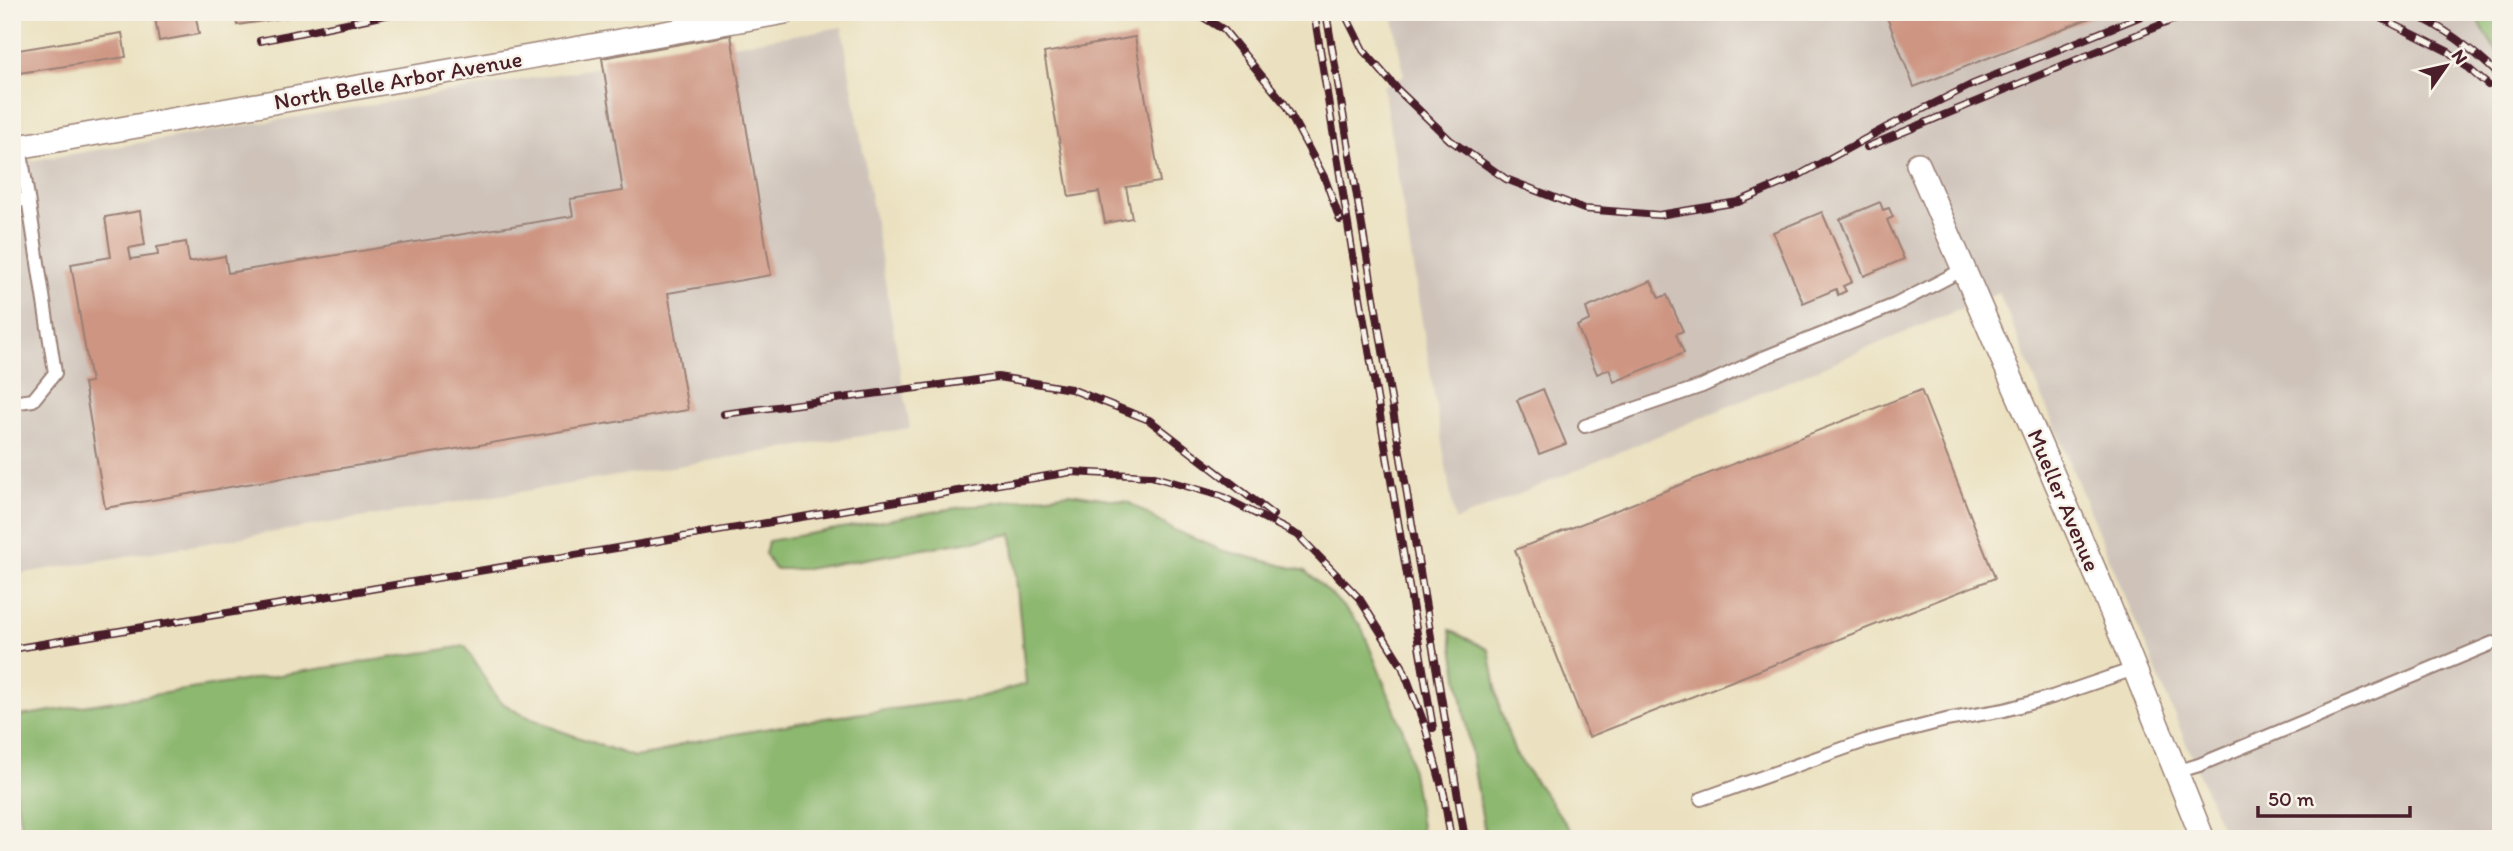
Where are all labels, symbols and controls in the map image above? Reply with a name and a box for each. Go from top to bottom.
north arrow [2412,32,2482,102]
street label: North Belle Arbor Avenue [272,44,524,116]
text: N [2447,45,2473,69]
street label: Mueller Avenue [2021,425,2107,575]
scale bar [2258,774,2410,818]
text: 50 m [2268,786,2315,811]

